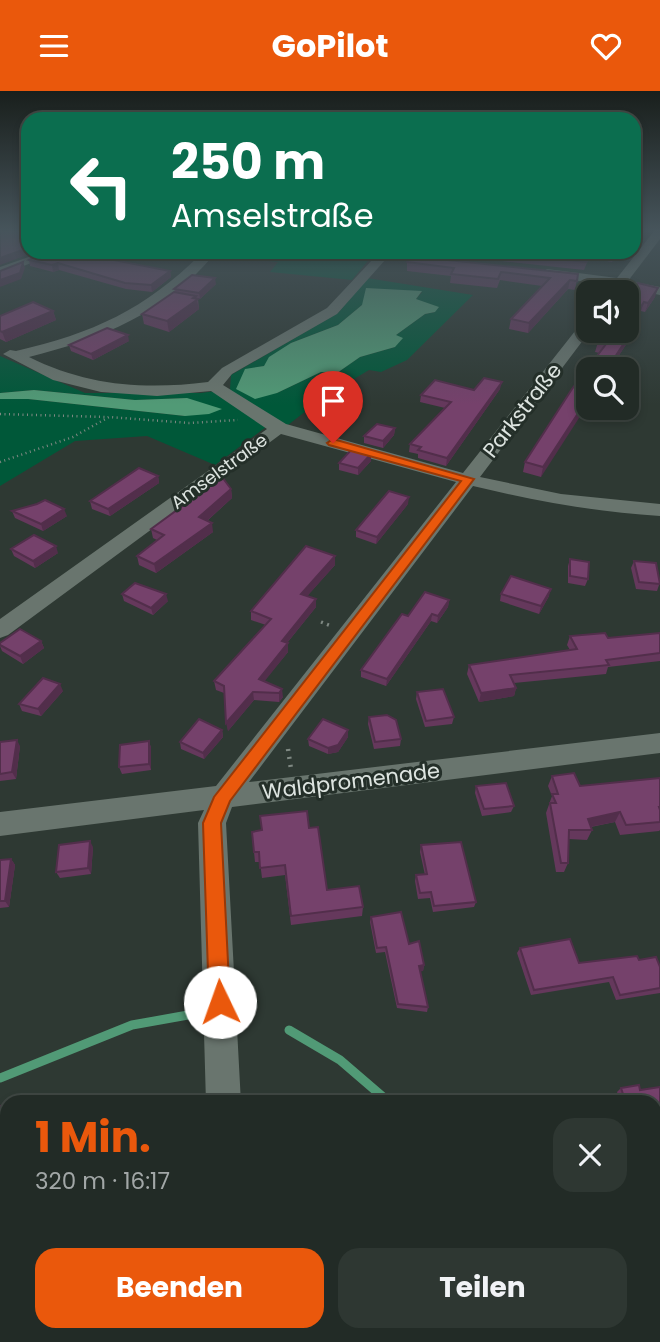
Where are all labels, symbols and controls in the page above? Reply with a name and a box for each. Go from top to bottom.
text: GoPilot [272,23,389,68]
icon: menu [35,27,73,65]
icon: heart [587,27,625,65]
text: 250 m [171,128,325,196]
icon: left [56,140,147,231]
text: Amselstraße [171,193,374,238]
map controls [576,280,639,420]
button: sound [576,280,639,343]
street label: Parkstraße [476,357,568,463]
button: search [576,357,639,420]
pin [303,371,363,443]
icon: arrive [314,382,352,420]
street label: Amselstraße [166,427,272,515]
street label: Waldpromenade [260,756,442,806]
position arrow [183,965,257,1039]
text: 1 Min. [35,1108,151,1167]
button: close [553,1118,627,1192]
text: 320 m · 16:17 [35,1165,170,1197]
button: Beenden [35,1248,324,1328]
button: Teilen [338,1248,627,1328]

